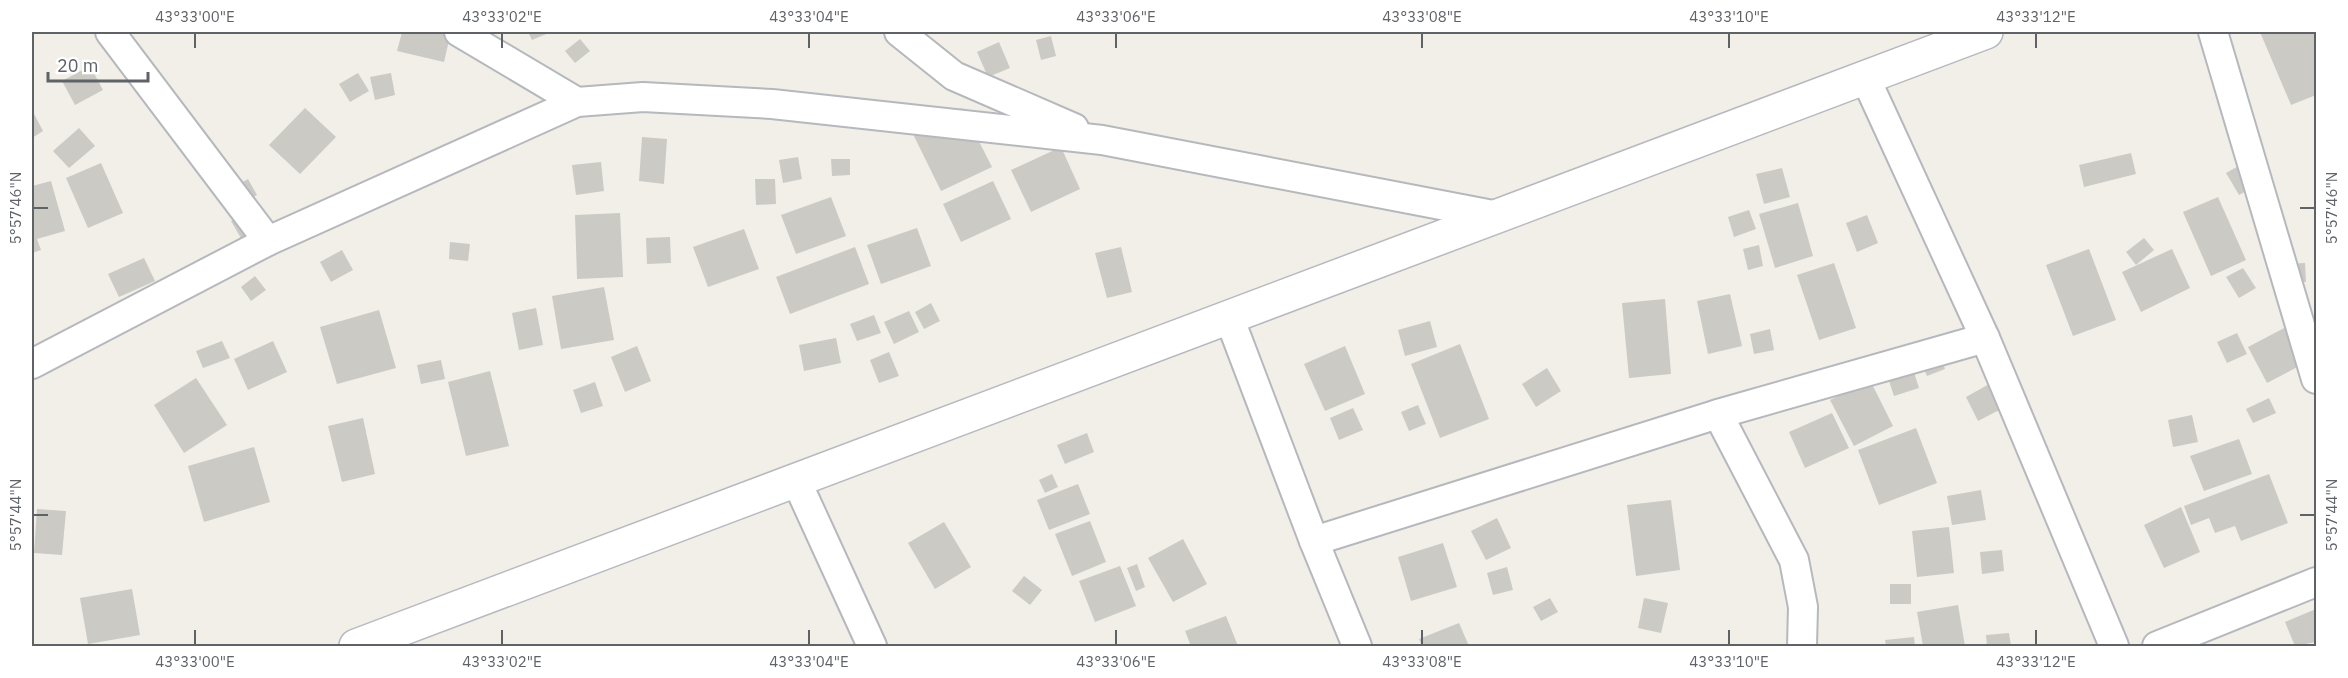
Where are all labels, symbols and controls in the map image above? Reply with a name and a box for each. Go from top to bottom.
text: 43°33'00"E [155,7,235,26]
text: 43°33'02"E [462,7,542,26]
text: 43°33'04"E [769,7,849,26]
text: 43°33'06"E [1076,7,1156,26]
text: 43°33'08"E [1382,7,1462,26]
text: 43°33'10"E [1689,7,1769,26]
text: 43°33'12"E [1996,7,2076,26]
scale bar [48,45,148,83]
text: 20 m [57,54,99,77]
text: 5°57'46"N [6,172,25,244]
text: 5°57'46"N [2322,172,2341,244]
text: 5°57'44"N [6,479,25,551]
text: 5°57'44"N [2322,479,2341,551]
text: 43°33'00"E [155,652,235,671]
text: 43°33'02"E [462,652,542,671]
text: 43°33'04"E [769,652,849,671]
text: 43°33'06"E [1076,652,1156,671]
text: 43°33'08"E [1382,652,1462,671]
text: 43°33'10"E [1689,652,1769,671]
text: 43°33'12"E [1996,652,2076,671]

